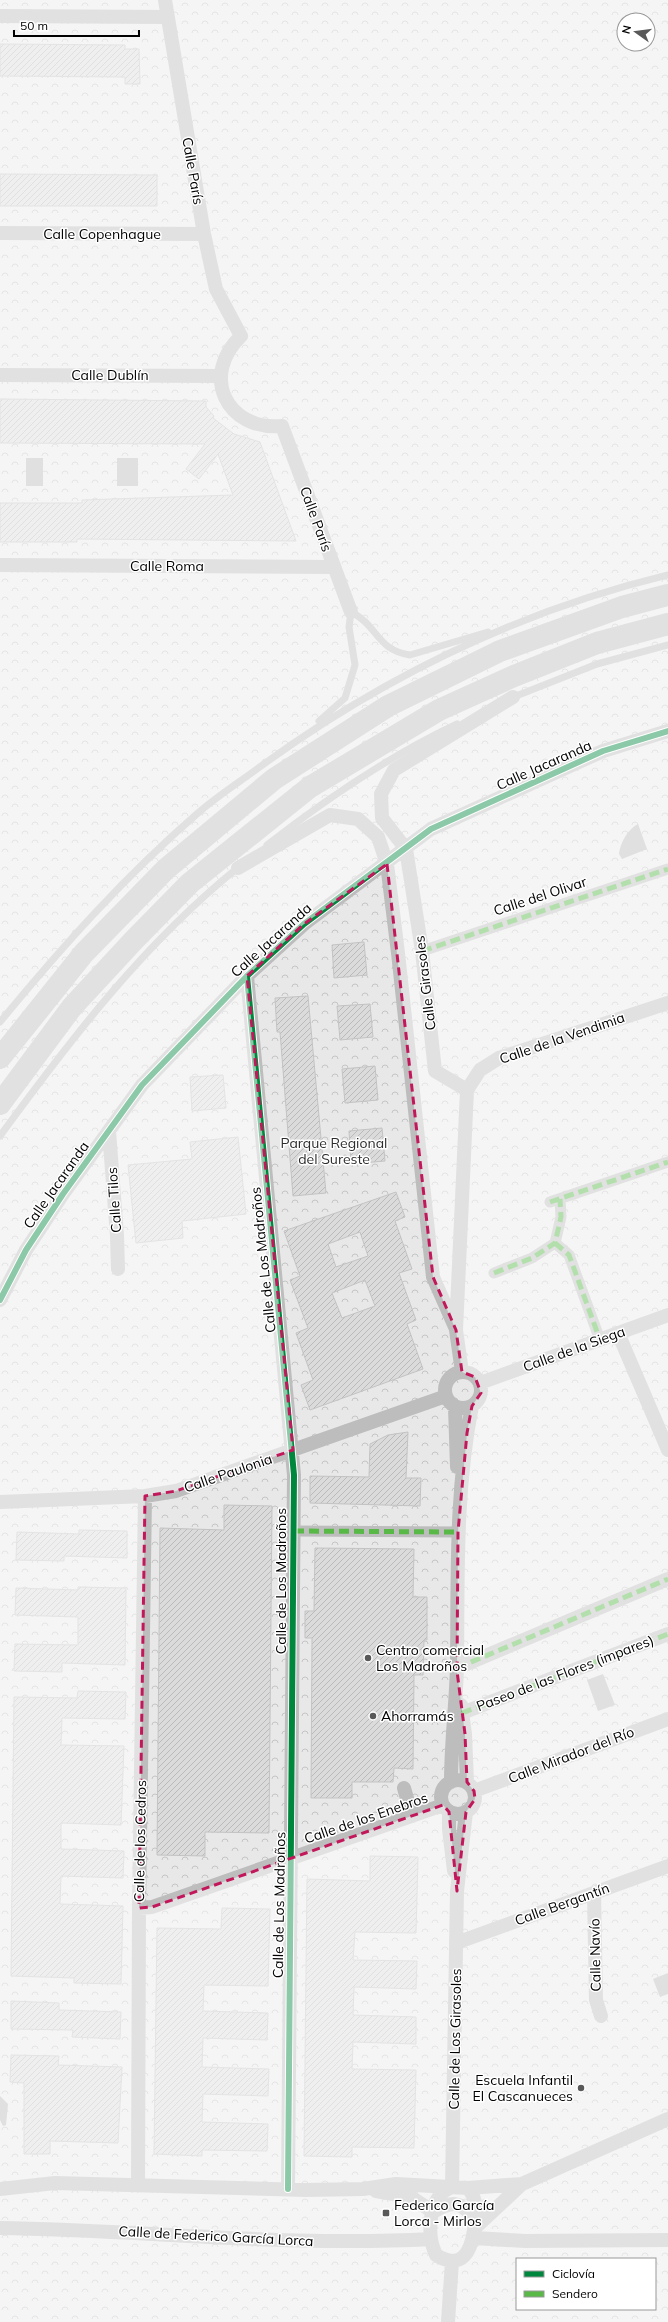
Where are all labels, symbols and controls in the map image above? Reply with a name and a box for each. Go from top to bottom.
scale bar [14,12,139,38]
north arrow [616,12,656,52]
text: 50 m [20,18,48,33]
text: N [618,24,634,35]
street label: Calle París [178,136,208,206]
street label: Calle Copenhague [43,225,161,243]
street label: Calle Dublín [71,366,149,384]
street label: Calle París [296,484,336,554]
street label: Calle Roma [130,557,204,575]
street label: Calle Jacaranda [494,736,594,794]
street label: Calle del Olivar [491,872,590,920]
street label: Calle Jacaranda [227,899,315,981]
street label: Calle Girasoles [410,934,440,1031]
street label: Calle de la Vendimia [497,1008,627,1068]
park label: Parque Regional del Sureste [281,1134,387,1168]
street label: Calle Jacaranda [19,1138,93,1232]
street label: Calle Tilos [103,1167,125,1233]
street label: Calle de Los Madroños [246,1186,280,1334]
street label: Calle de la Siega [521,1322,627,1376]
street label: Calle Paulonia [181,1449,275,1497]
street label: Calle de Los Madroños [272,1508,290,1654]
street label: Paseo de las Flores (impares) [474,1631,656,1715]
place label: Centro comercial Los Madroños [376,1641,484,1675]
marker: Centro comercial Los Madroños [363,1653,373,1663]
place label: Ahorramás [381,1707,454,1725]
marker: Ahorramás [368,1711,378,1721]
street label: Calle Mirador del Río [505,1723,637,1787]
street label: Calle de los Cedros [130,1780,150,1902]
street label: Calle de los Enebros [302,1788,430,1848]
street label: Calle de Los Madroños [269,1832,289,1978]
street label: Calle Bergantín [512,1879,612,1929]
street label: Calle Navío [585,1918,605,1992]
street label: Calle de Los Girasoles [445,1968,465,2110]
place label: Escuela Infantil El Cascanueces [473,2071,573,2105]
marker: Escuela Infantil El Cascanueces [576,2083,586,2093]
place label: Federico García Lorca - Mirlos [394,2196,494,2230]
marker: Federico García Lorca - Mirlos [381,2208,391,2218]
street label: Calle de Federico García Lorca [118,2222,314,2250]
legend [516,2258,656,2310]
text: Ciclovía [552,2266,595,2281]
text: Sendero [552,2286,598,2301]

